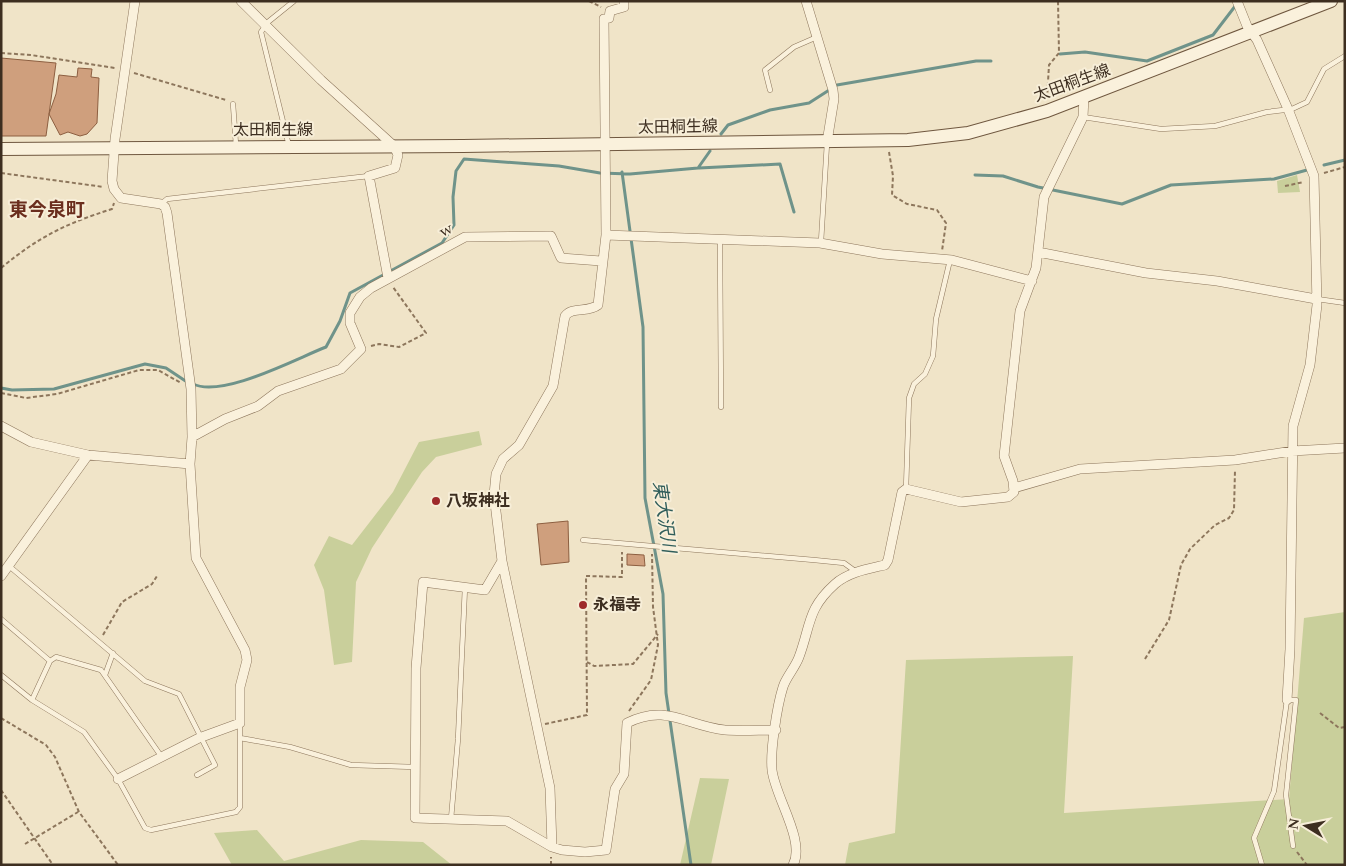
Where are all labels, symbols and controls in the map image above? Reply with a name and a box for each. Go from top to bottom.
street label: 太田桐生線 [1030,58,1114,108]
street label: 太田桐生線 [638,114,718,140]
street label: 太田桐生線 [233,118,313,142]
district label: 東今泉町 [9,196,85,225]
street label: w [434,216,458,244]
water label: 東大沢川 [646,479,683,557]
place label: 八坂神社 [446,489,510,513]
marker: 八坂神社 [430,495,442,507]
place label: 永福寺 [593,593,641,617]
marker: 永福寺 [577,599,589,611]
north arrow [1281,801,1331,851]
text: N [1282,816,1305,831]

